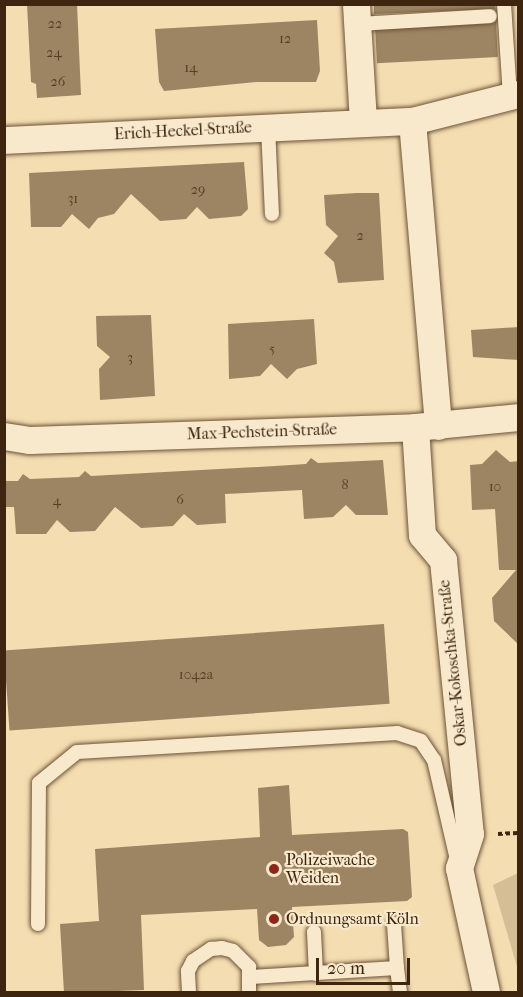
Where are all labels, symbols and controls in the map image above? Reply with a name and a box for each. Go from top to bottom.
house number: 22 [48,16,62,32]
house number: 12 [279,31,291,47]
house number: 24 [46,45,62,61]
house number: 14 [184,60,198,76]
house number: 26 [51,74,65,90]
street label: Erich-Heckel-Straße [114,118,252,144]
house number: 29 [191,182,205,198]
house number: 31 [68,191,78,207]
house number: 2 [356,228,364,244]
house number: 5 [269,341,275,357]
house number: 3 [127,350,133,366]
street label: Max-Pechstein-Straße [187,420,337,444]
house number: 8 [341,477,349,493]
house number: 10 [489,479,501,495]
house number: 6 [176,492,184,508]
house number: 4 [53,493,61,509]
street label: Oskar-Kokoschka-Straße [435,579,471,747]
house number: 1042a [179,667,213,683]
place label: Polizeiwache Weiden [286,850,375,888]
marker: Polizeiwache Weiden [267,862,281,876]
place label: Ordnungsamt Köln [286,909,419,929]
marker: Ordnungsamt Köln [267,912,281,926]
scale bar [319,946,414,984]
text: 20 m [327,958,365,979]

